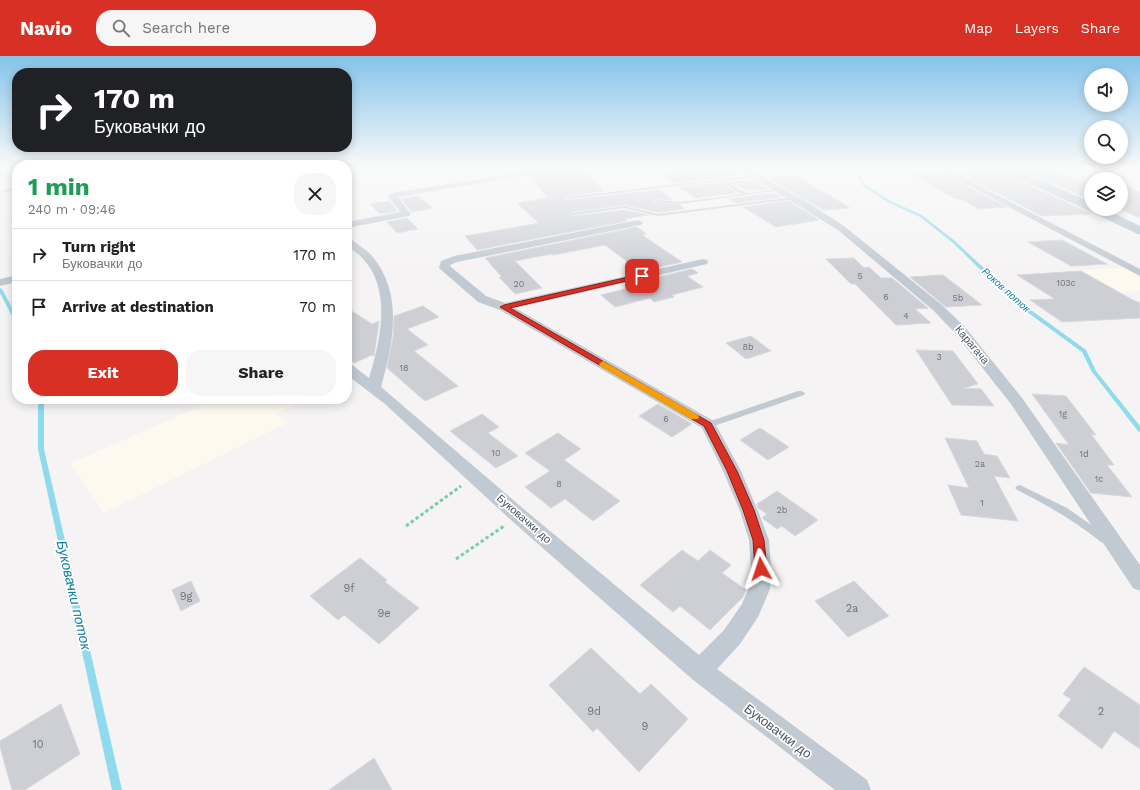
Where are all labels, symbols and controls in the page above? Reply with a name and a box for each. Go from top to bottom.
search box [96,10,376,46]
text: Navio [20,17,72,40]
icon: search [110,17,132,39]
text: Search here [142,19,230,37]
text: Map [964,20,993,36]
text: Layers [1015,20,1059,36]
text: Share [1081,20,1120,36]
map controls [1084,68,1128,216]
button: sound [1084,68,1128,112]
text: 170 m [94,82,175,115]
icon: right [28,84,80,136]
text: Буковачки до [94,116,205,137]
button: search [1084,120,1128,164]
button: layers [1084,172,1128,216]
text: 1 min [28,173,90,201]
button: close [294,173,336,215]
text: 240 m · 09:46 [28,202,116,217]
text: Turn right [62,238,135,256]
icon: right [28,244,50,266]
text: 170 m [293,246,336,264]
text: Буковачки до [62,256,142,271]
pin [625,259,659,293]
icon: arrive [631,265,653,287]
water label: Роков поток [980,266,1033,315]
house number: 5 [857,271,863,281]
house number: 103c [1056,278,1076,288]
house number: 20 [514,279,525,289]
house number: 6 [883,292,889,302]
house number: 5b [953,293,964,303]
icon: arrive [28,296,50,318]
text: Arrive at destination [62,298,214,316]
text: 70 m [299,298,336,316]
house number: 4 [903,311,909,321]
street label: Карагача [952,323,992,368]
house number: 8b [742,342,754,352]
button: Exit [28,350,178,396]
button: Share [186,350,336,396]
house number: 3 [936,352,942,362]
house number: 18 [399,363,409,373]
house number: 1g [1059,409,1067,419]
house number: 6 [663,414,669,424]
house number: 10 [491,448,501,458]
house number: 1d [1079,449,1089,459]
house number: 2a [975,459,985,469]
house number: 1c [1095,474,1103,484]
house number: 8 [556,479,562,489]
street label: Буковачки до [494,492,554,546]
house number: 1 [980,498,984,508]
house number: 2b [777,505,788,515]
water label: Буковачки поток [54,539,95,653]
position arrow [740,548,782,590]
house number: 9f [343,582,355,595]
house number: 9g [180,590,192,603]
house number: 2a [846,602,858,615]
house number: 9e [377,607,391,620]
street label: Буковачки до [741,701,815,761]
house number: 9d [587,705,601,718]
house number: 2 [1098,705,1104,718]
house number: 9 [642,720,649,733]
house number: 10 [32,738,44,751]

